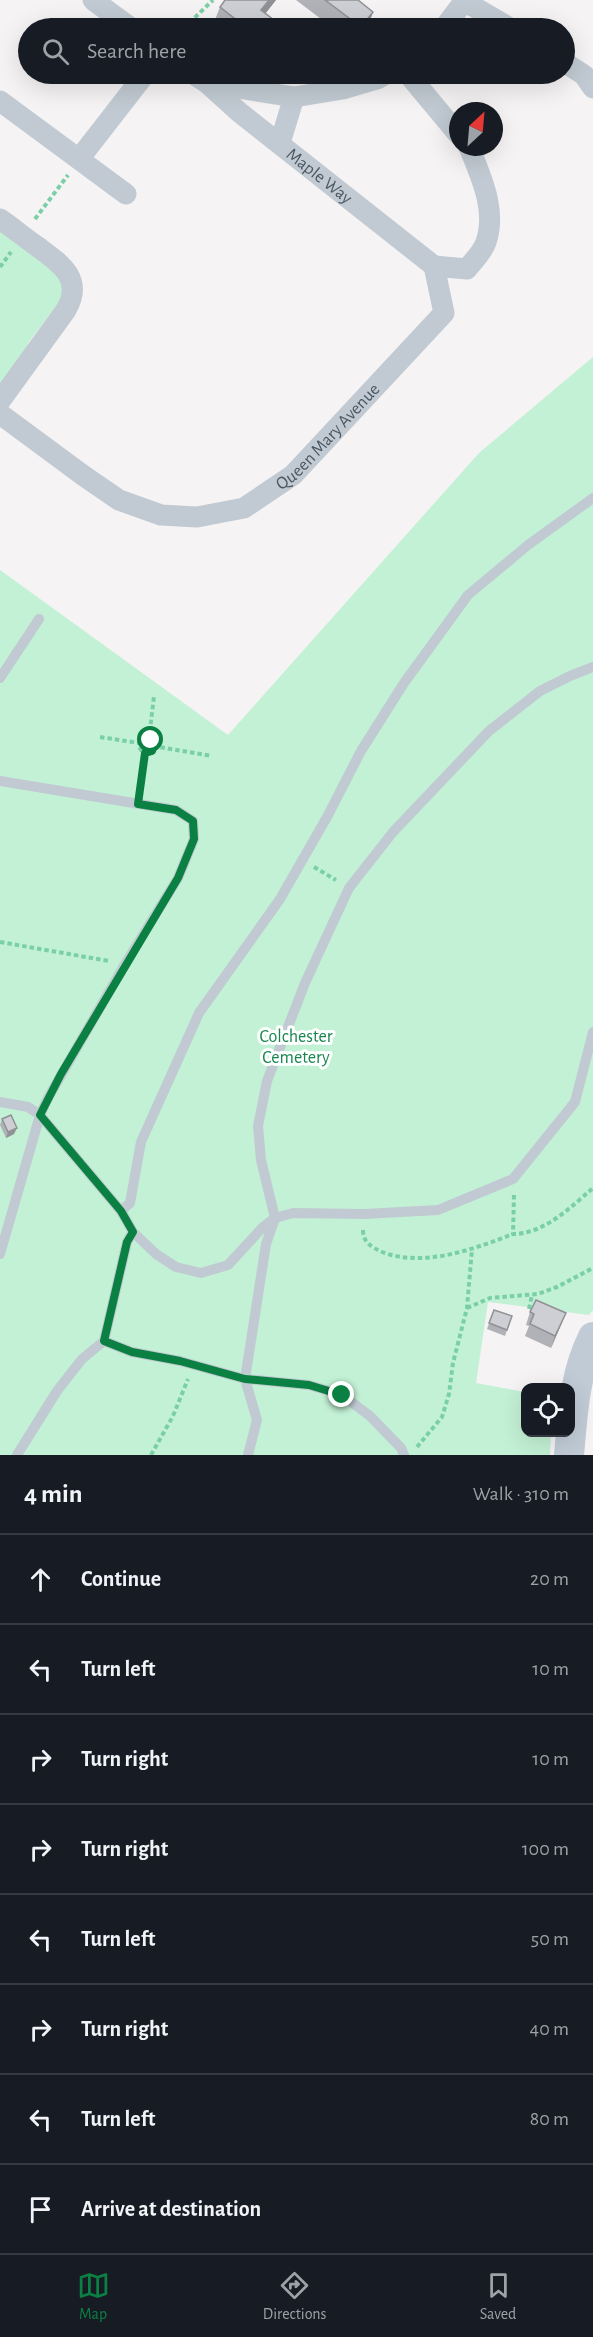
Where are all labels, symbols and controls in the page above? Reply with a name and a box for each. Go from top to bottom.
search box [18,18,575,84]
icon: search [39,35,72,68]
text: Search here [87,40,186,62]
north arrow [449,102,503,156]
street label: Maple Way [283,145,356,208]
street label: Queen Mary Avenue [273,380,384,494]
route start [137,726,163,752]
park label: Colchester Cemetery [259,1028,333,1067]
route end [328,1381,354,1407]
map controls [521,1383,575,1437]
button: locate [521,1383,575,1437]
text: 4 min [24,1481,83,1507]
text: Walk · 310 m [473,1484,569,1504]
icon: ahead [24,1563,57,1596]
text: Continue [81,1568,161,1590]
text: 20 m [530,1569,569,1589]
icon: left [24,1653,57,1686]
text: Turn left [81,1658,155,1680]
text: 10 m [532,1659,569,1679]
icon: right [24,1743,57,1776]
text: Turn right [81,1748,168,1770]
text: 10 m [532,1749,569,1769]
icon: right [24,1833,57,1866]
text: Turn right [81,1838,168,1860]
text: 100 m [522,1839,569,1859]
icon: left [24,1923,57,1956]
text: Turn left [81,1928,155,1950]
text: 50 m [531,1929,569,1949]
icon: right [24,2013,57,2046]
text: Turn right [81,2018,168,2040]
text: 40 m [530,2019,569,2039]
icon: left [24,2103,57,2136]
text: Turn left [81,2108,155,2130]
text: 80 m [530,2109,569,2129]
icon: arrive [24,2193,57,2226]
text: Arrive at destination [81,2198,261,2220]
tab: Map [77,2269,110,2324]
tab: Directions [263,2269,327,2324]
tab: Saved [480,2269,516,2324]

